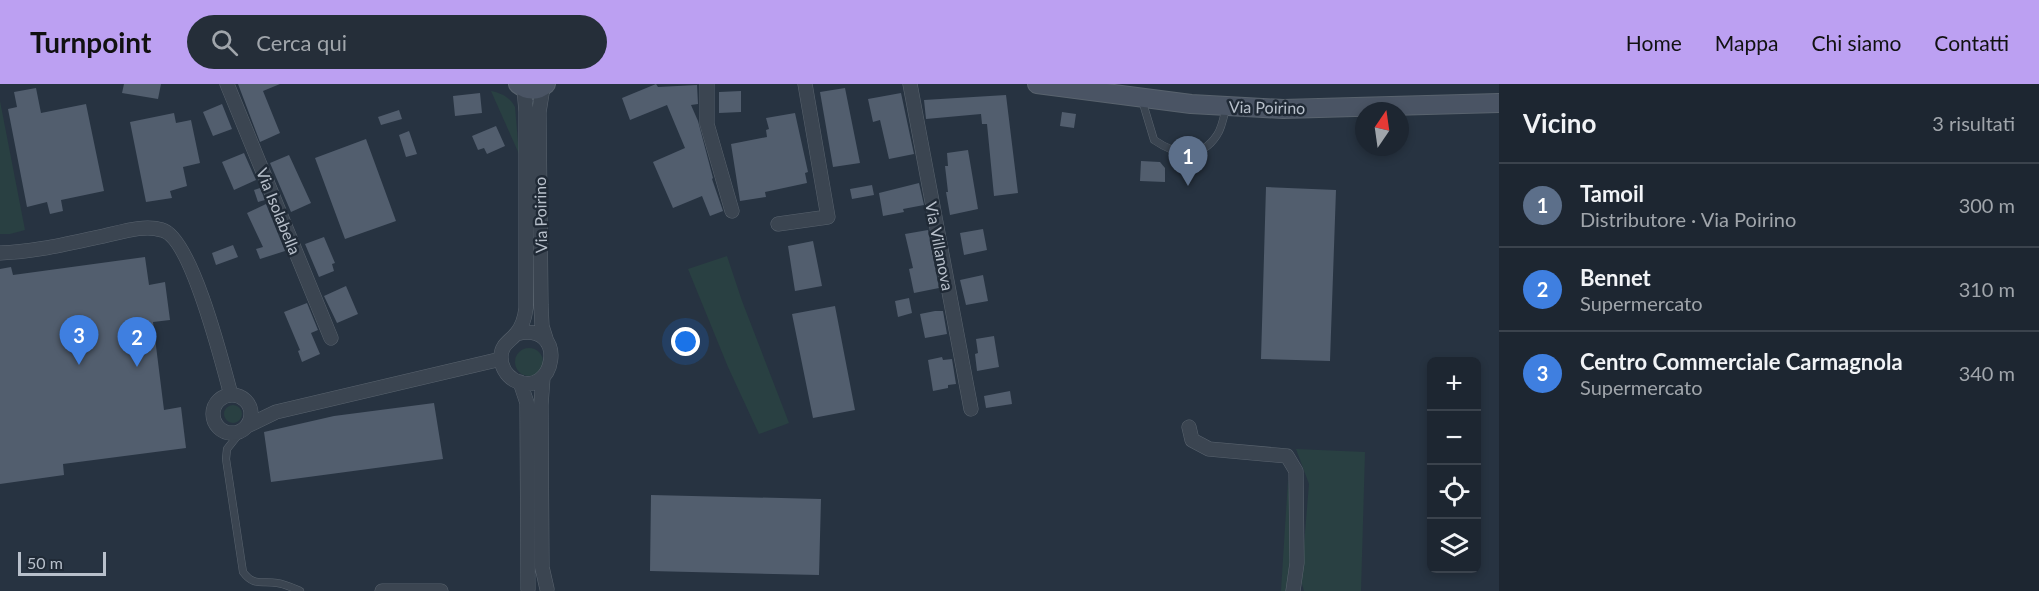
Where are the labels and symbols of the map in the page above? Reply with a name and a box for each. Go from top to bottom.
street label: Via Poirino [1229,97,1305,117]
north arrow [1355,102,1409,156]
pin: 1 [1168,136,1208,186]
street label: Via Isolabella [253,165,305,257]
street label: Via Poirino [530,177,550,253]
street label: Via Villanova [922,200,958,292]
pin: 3 [60,316,98,365]
pin: 2 [118,318,156,367]
your location [671,327,700,356]
scale bar [18,549,106,576]

